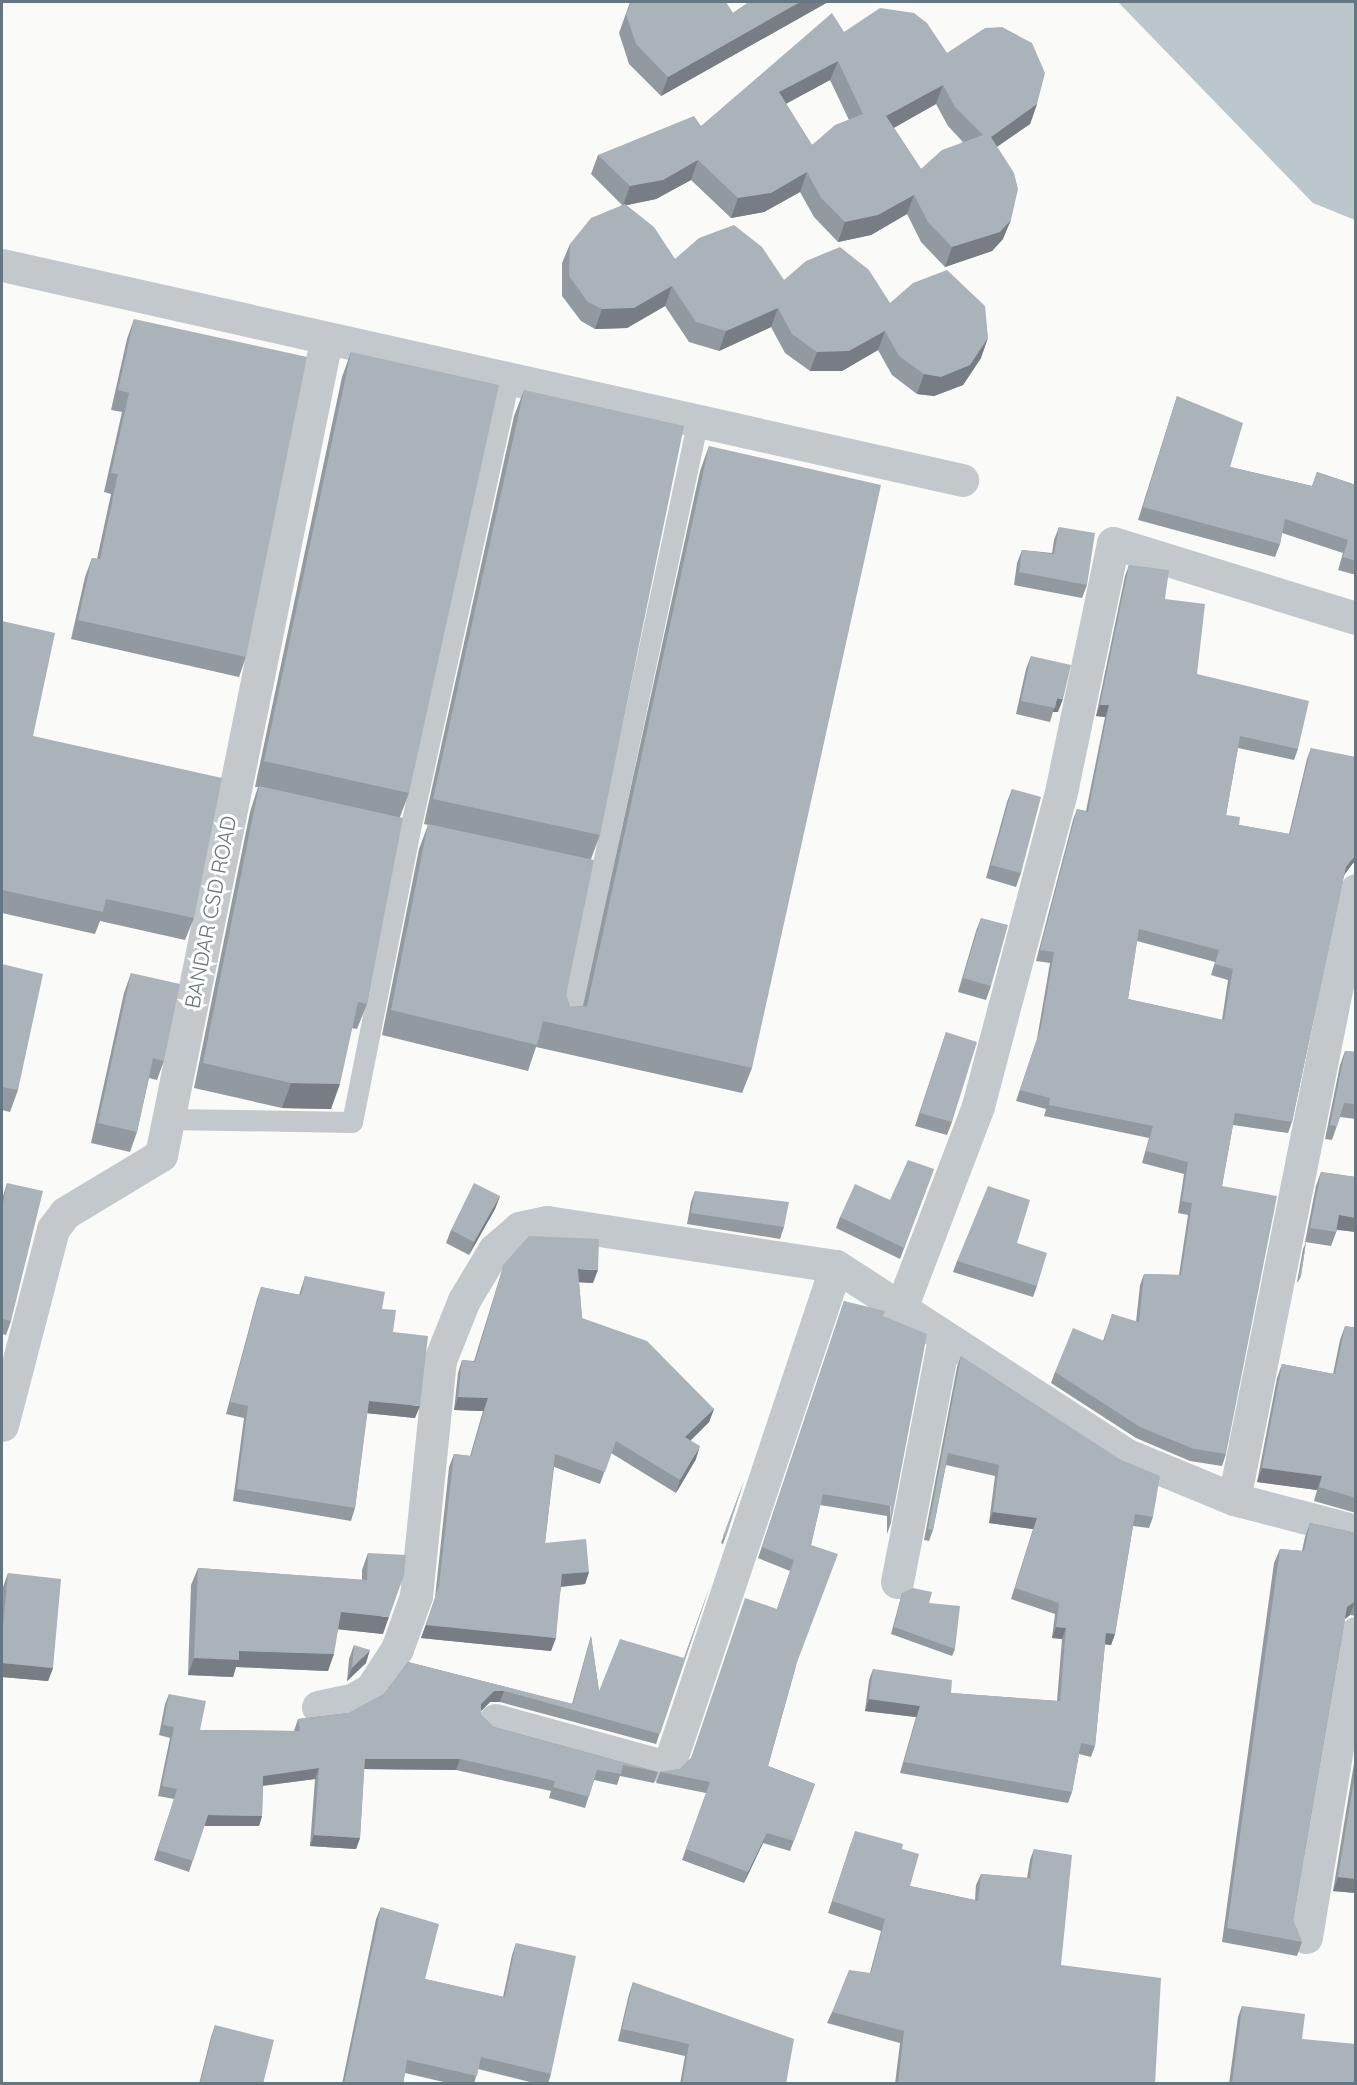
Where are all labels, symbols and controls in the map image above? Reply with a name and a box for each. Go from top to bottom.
street label: BANDAR CSD ROAD [179,813,241,1011]

